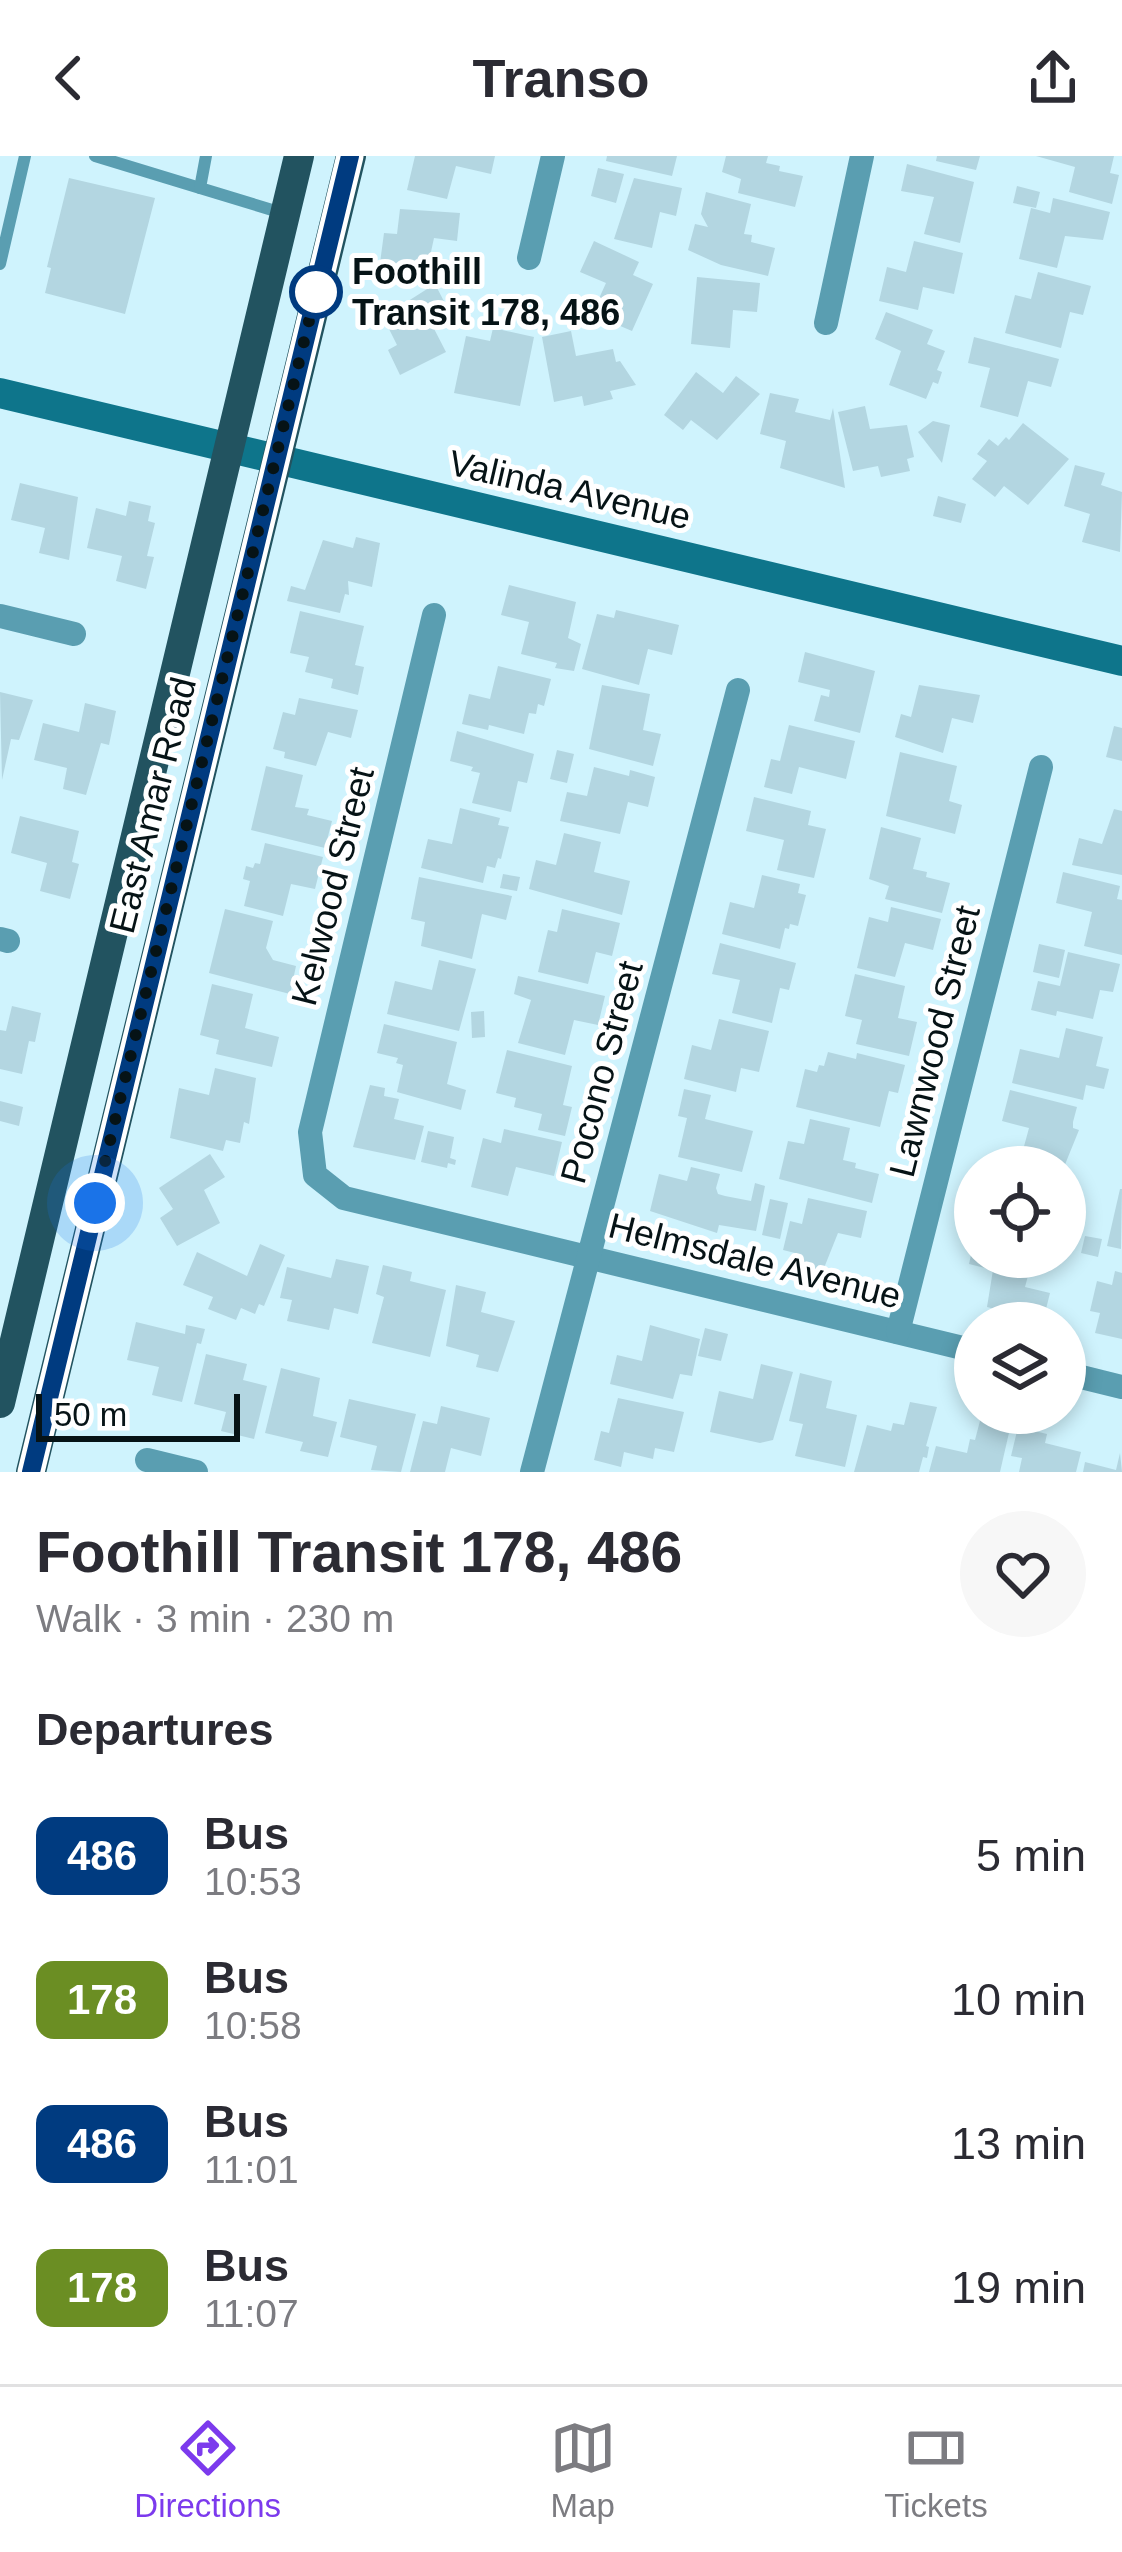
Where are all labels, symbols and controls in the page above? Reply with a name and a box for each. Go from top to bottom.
icon: back [36,45,102,111]
icon: share [1020,45,1086,111]
text: Transo [472,48,650,108]
place label: Foothill Transit 178, 486 [352,251,620,333]
marker: Foothill Transit 178, 486 [291,267,341,317]
street label: Valinda Avenue [445,442,695,537]
street label: East Amar Road [101,673,204,937]
street label: Kelwood Street [283,763,382,1010]
street label: Lawnwood Street [881,901,988,1181]
street label: Pocono Street [552,957,651,1188]
map controls [954,1146,1086,1434]
button: locate [954,1146,1086,1278]
your location [65,1173,125,1233]
street label: Helmsdale Avenue [605,1204,905,1317]
button: layers [954,1302,1086,1434]
scale bar [36,1388,240,1441]
text: 50 m [54,1396,127,1433]
button: heart [960,1511,1086,1637]
text: Foothill Transit 178, 486 [36,1520,682,1584]
text: Walk · 3 min · 230 m [36,1597,394,1640]
text: Departures [36,1704,274,1755]
text: Bus [204,1808,289,1859]
text: 5 min [976,1830,1086,1881]
text: 486 [67,1832,137,1879]
text: 10:53 [204,1860,302,1903]
text: Bus [204,1952,289,2003]
text: 10 min [951,1974,1086,2025]
text: 178 [67,1976,137,2023]
text: 10:58 [204,2004,302,2047]
text: Bus [204,2096,289,2147]
text: 13 min [951,2118,1086,2169]
text: 486 [67,2120,137,2167]
text: 11:01 [204,2148,299,2191]
text: Bus [204,2240,289,2291]
text: 19 min [951,2262,1086,2313]
text: 178 [67,2264,137,2311]
text: 11:07 [204,2292,299,2335]
tab: Directions [134,2415,281,2525]
tab: Map [550,2415,616,2525]
tab: Tickets [884,2415,988,2525]

